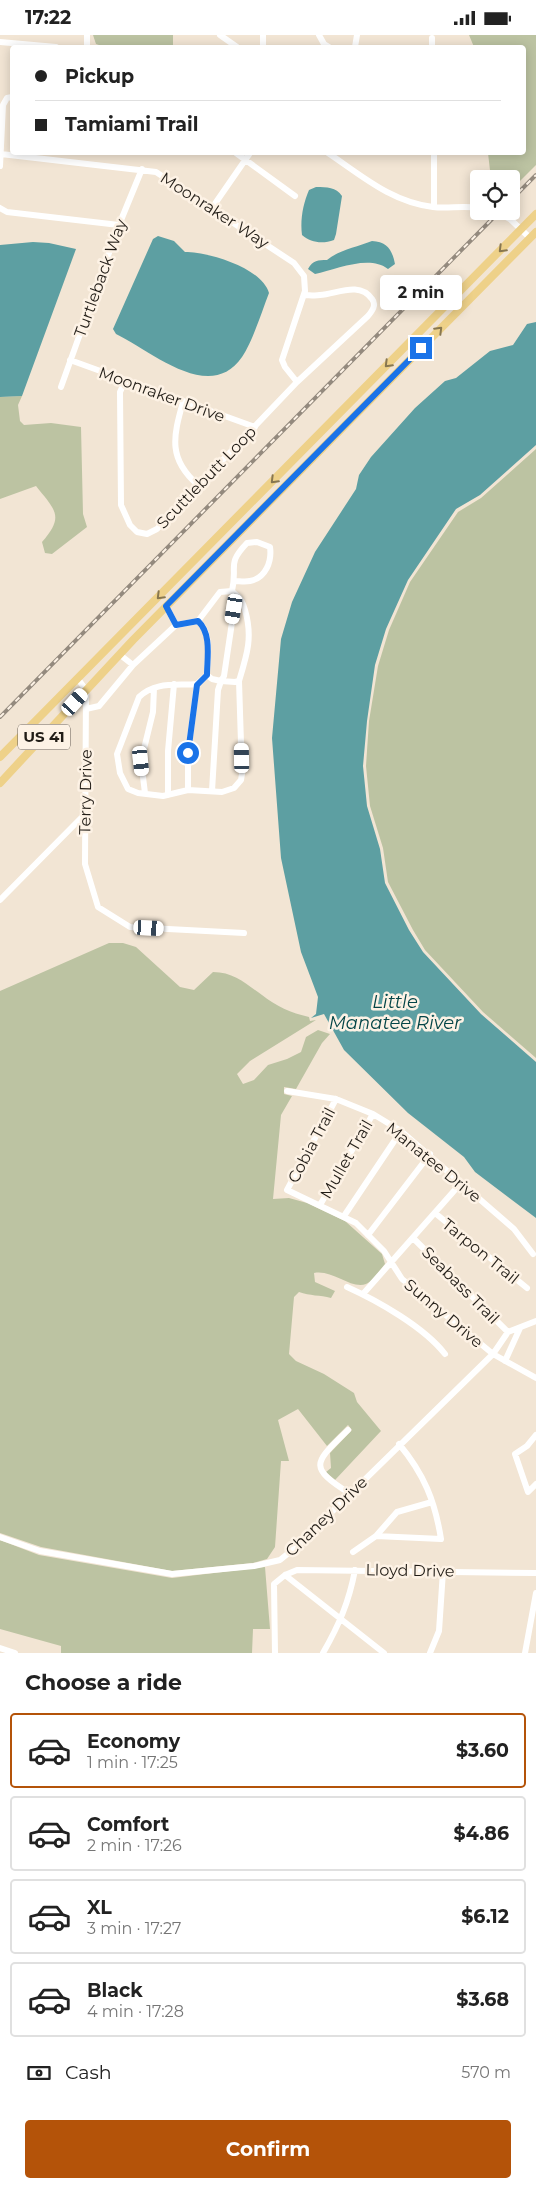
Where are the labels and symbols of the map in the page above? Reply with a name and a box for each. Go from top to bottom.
street label: Moonraker Way [157,168,273,253]
street label: Turtleback Way [70,216,131,340]
one-way arrow [499,243,508,252]
callout: 2 min [380,275,462,311]
one-way arrow [433,327,442,336]
route end [410,337,432,359]
one-way arrow [385,359,394,368]
street label: Moonraker Drive [96,363,227,426]
street label: Scuttlebutt Loop [153,422,260,533]
one-way arrow [271,474,280,483]
one-way arrow [156,590,165,599]
car [224,593,243,625]
car [59,686,90,718]
road number: US 41 [18,725,70,749]
route start [177,742,199,764]
car [234,743,249,773]
car [131,745,150,777]
street label: Terry Drive [75,749,96,835]
car [133,920,164,936]
water label: Little Manatee River [329,991,462,1034]
street label: Cobia Trail [284,1104,339,1186]
street label: Mullet Trail [316,1116,377,1202]
street label: Manatee Drive [382,1118,485,1206]
street label: Tarpon Trail [439,1215,523,1288]
street label: Seabass Trail [418,1243,503,1328]
street label: Sunny Drive [401,1275,487,1352]
street label: Chaney Drive [281,1472,371,1560]
street label: Lloyd Drive [365,1560,455,1581]

